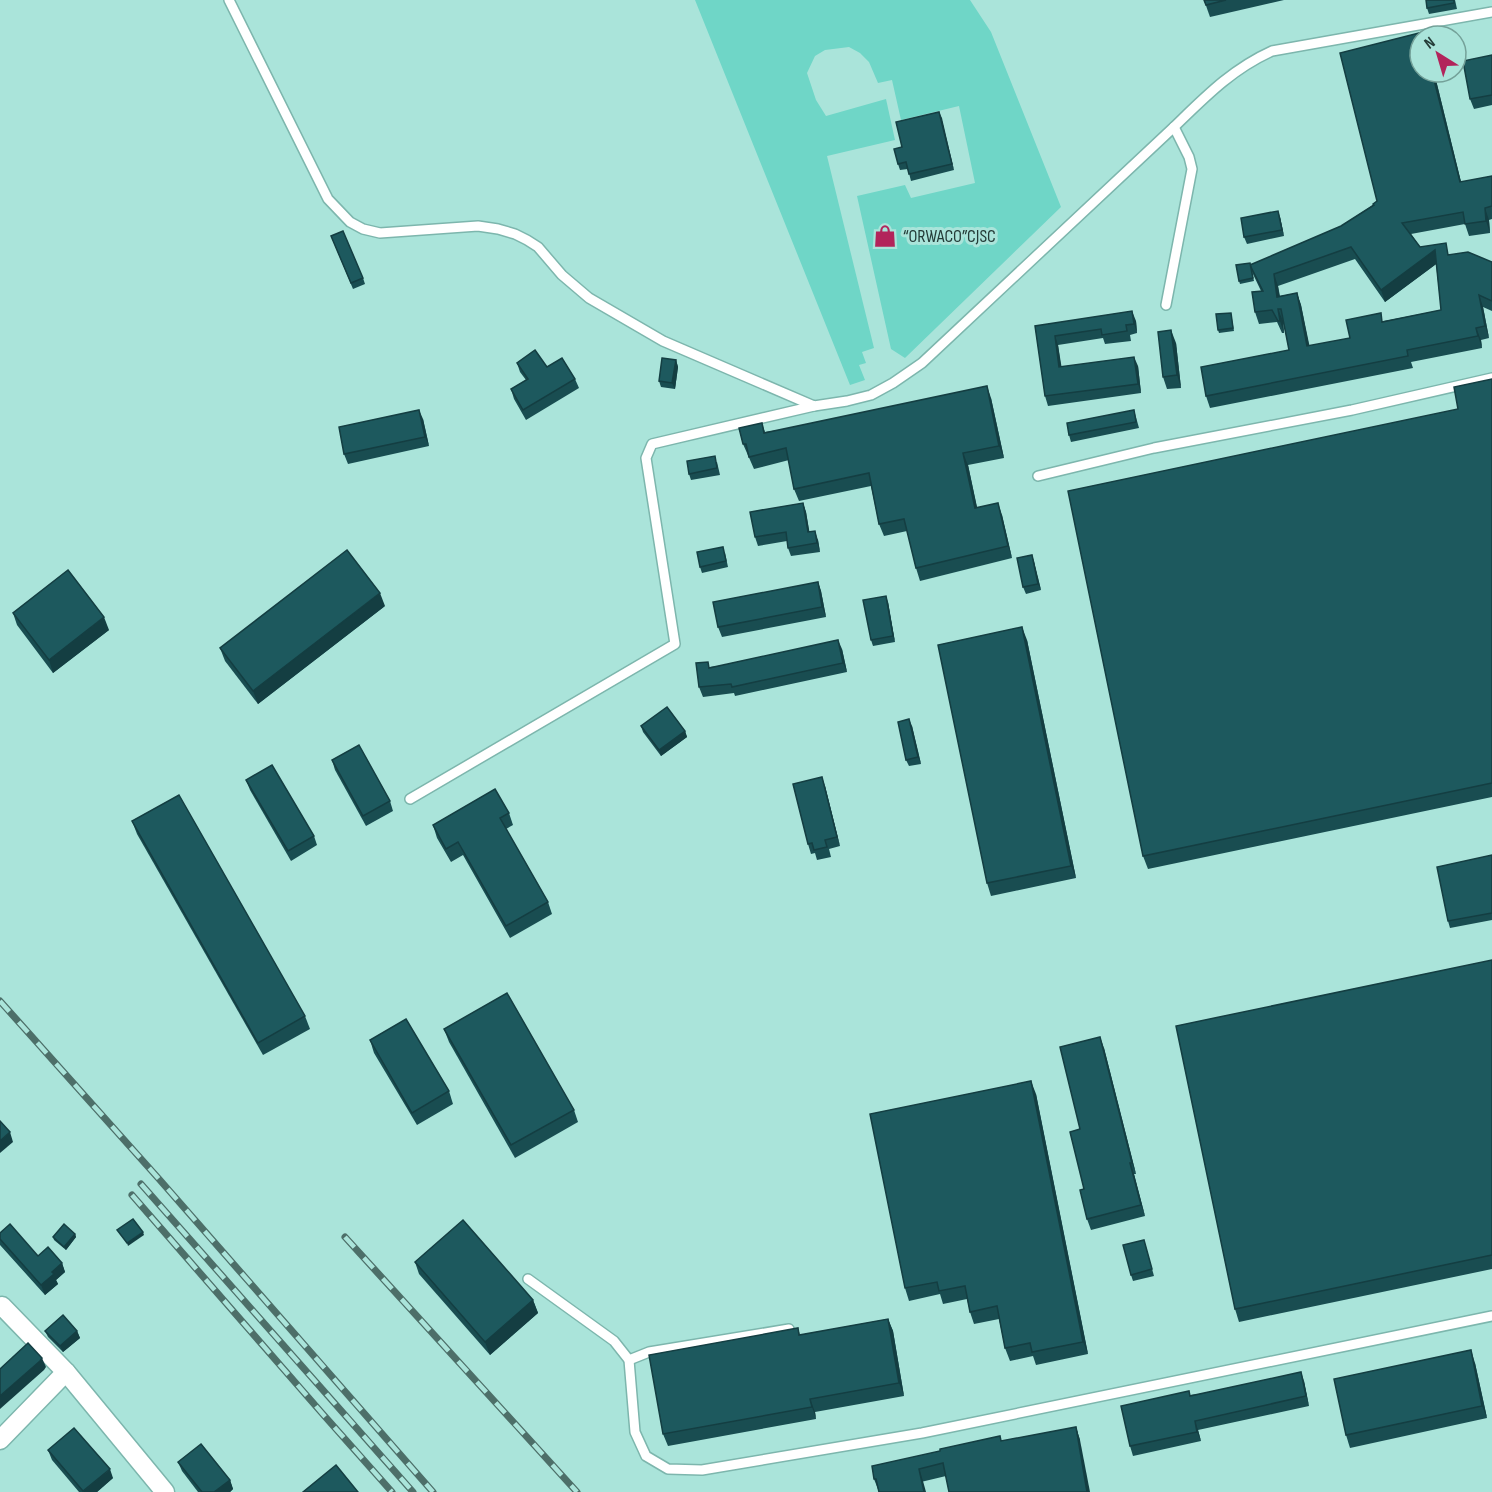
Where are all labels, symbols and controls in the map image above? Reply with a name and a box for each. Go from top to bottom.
north arrow [1408,24,1468,84]
text: N [1421,33,1439,53]
shop icon: “ORWACO”CJSC [872,223,898,249]
place label: “ORWACO”CJSC [903,226,996,247]

